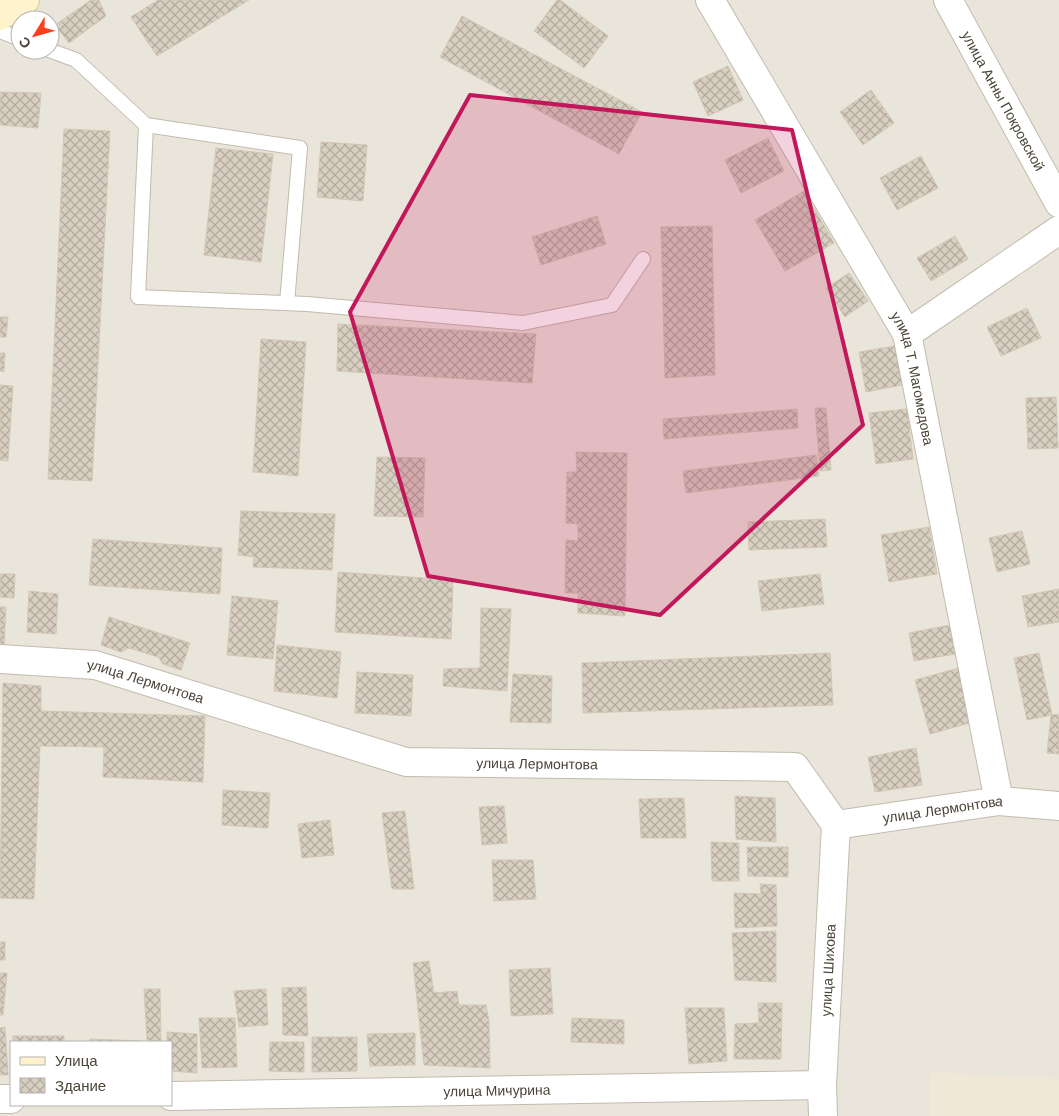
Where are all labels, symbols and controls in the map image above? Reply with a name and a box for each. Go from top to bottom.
north arrow [10,10,60,60]
street label: улица Анны Покровской [958,28,1048,174]
text: С [15,34,34,52]
street label: улица Т. Магомедова [888,309,937,447]
street label: улица Лермонтова [87,657,206,707]
street label: улица Лермонтова [476,755,598,772]
street label: улица Лермонтова [882,793,1004,826]
street label: улица Шихова [818,923,839,1017]
legend [10,1041,172,1106]
text: Улица [55,1052,98,1069]
text: Здание [55,1077,106,1094]
street label: улица Мичурина [443,1082,551,1099]

